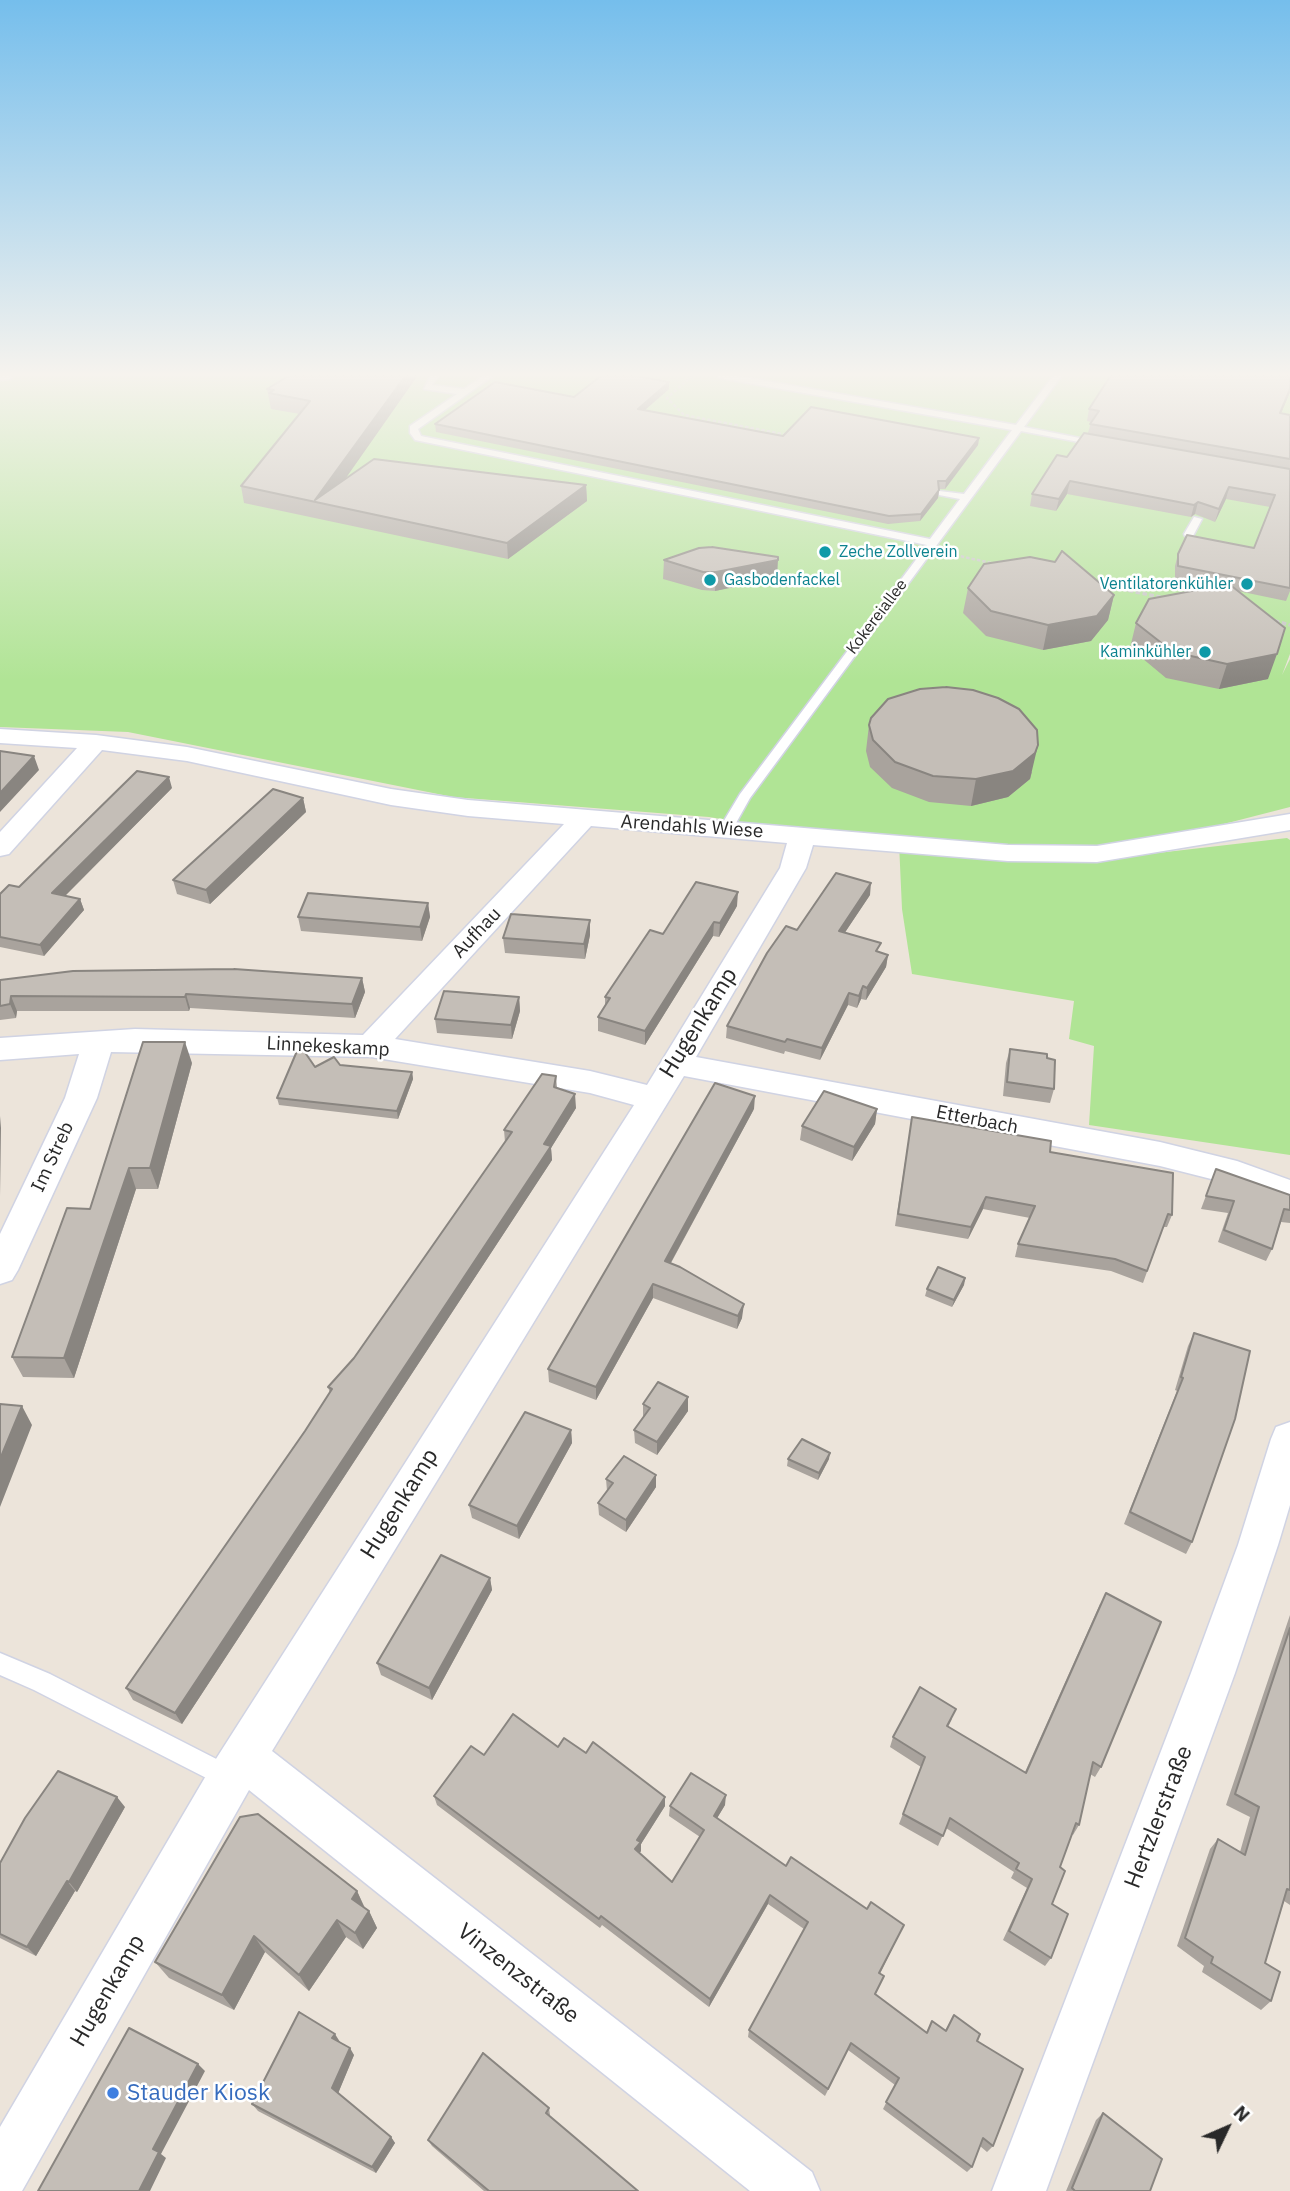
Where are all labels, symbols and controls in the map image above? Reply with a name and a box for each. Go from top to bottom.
place label: Zeche Zollverein [839,542,957,562]
marker: Zeche Zollverein [817,544,833,560]
place label: Gasbodenfackel [724,570,840,590]
marker: Gasbodenfackel [702,572,718,588]
place label: Ventilatorenkühler [1100,574,1233,594]
street label: Kokereiallee [843,576,911,658]
marker: Ventilatorenkühler [1239,576,1255,592]
place label: Kaminkühler [1100,642,1191,662]
marker: Kaminkühler [1197,644,1213,660]
street label: Arendahls Wiese [620,811,764,843]
street label: Aufhau [448,903,506,963]
street label: Hugenkamp [654,963,744,1083]
street label: Linnekeskamp [266,1032,390,1062]
street label: Etterbach [934,1101,1020,1139]
street label: Im Streb [27,1118,79,1196]
street label: Hugenkamp [355,1444,445,1564]
street label: Hertzlerstraße [1119,1742,1199,1892]
street label: Vinzenzstraße [452,1918,584,2030]
street label: Hugenkamp [65,1930,151,2052]
place label: Stauder Kiosk [127,2079,270,2107]
marker: Stauder Kiosk [105,2085,121,2101]
north arrow [1192,2093,1262,2163]
text: N [1229,2100,1256,2127]

